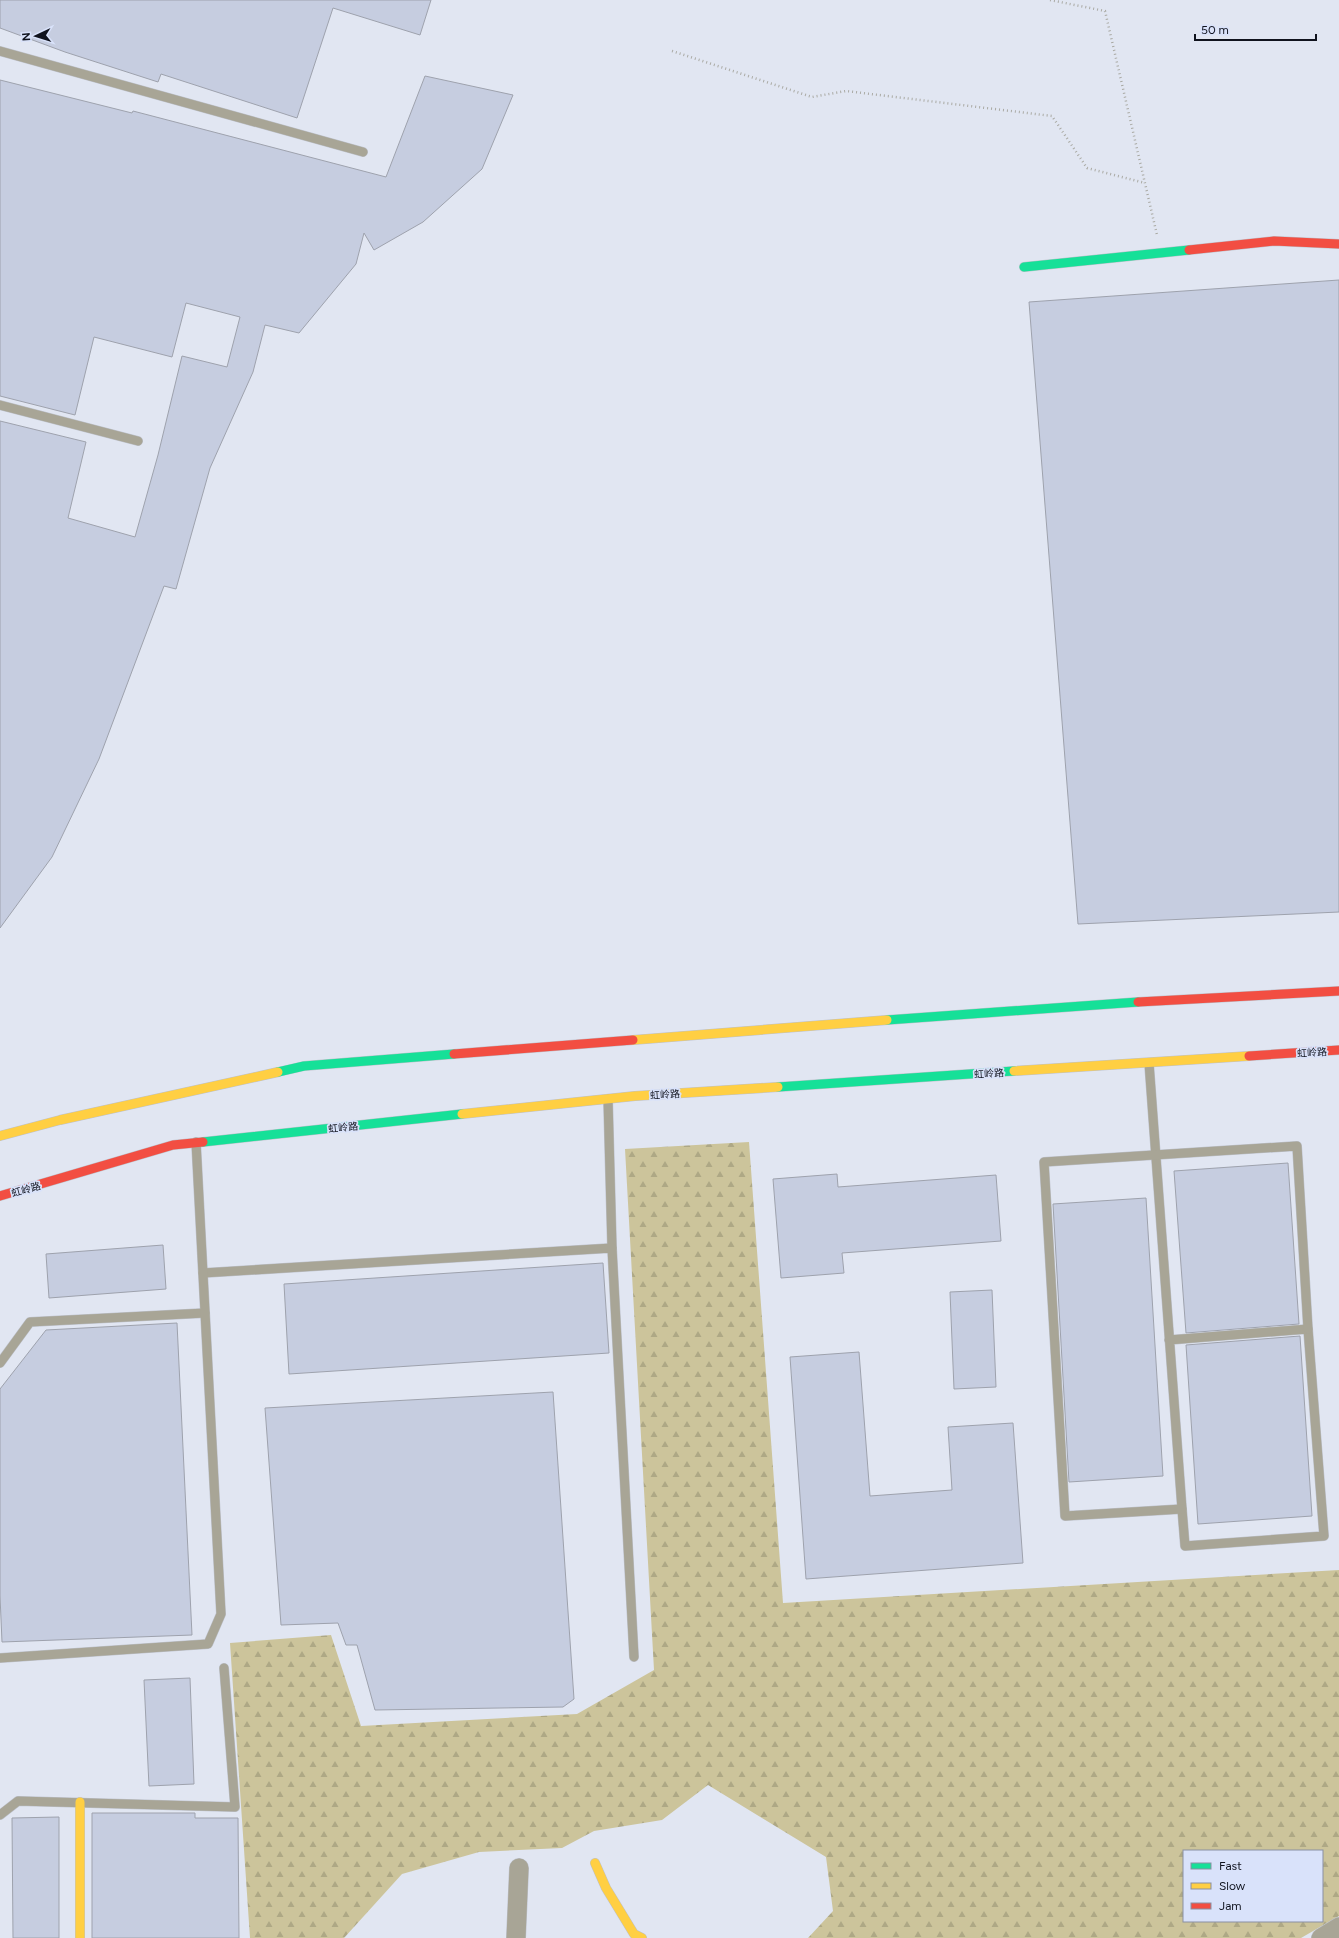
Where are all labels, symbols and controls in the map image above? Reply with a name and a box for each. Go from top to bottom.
north arrow [16,16,56,56]
scale bar [1195,16,1316,42]
text: 50 m [1201,23,1229,37]
text: N [20,32,33,41]
street label: 虹岭路 [1297,1045,1327,1060]
street label: 虹岭路 [974,1066,1004,1081]
street label: 虹岭路 [650,1087,680,1102]
street label: 虹岭路 [327,1119,359,1136]
street label: 虹岭路 [10,1179,42,1200]
legend [1183,1850,1323,1922]
text: Fast [1219,1859,1242,1873]
text: Slow [1219,1879,1246,1893]
text: Jam [1219,1899,1242,1913]

